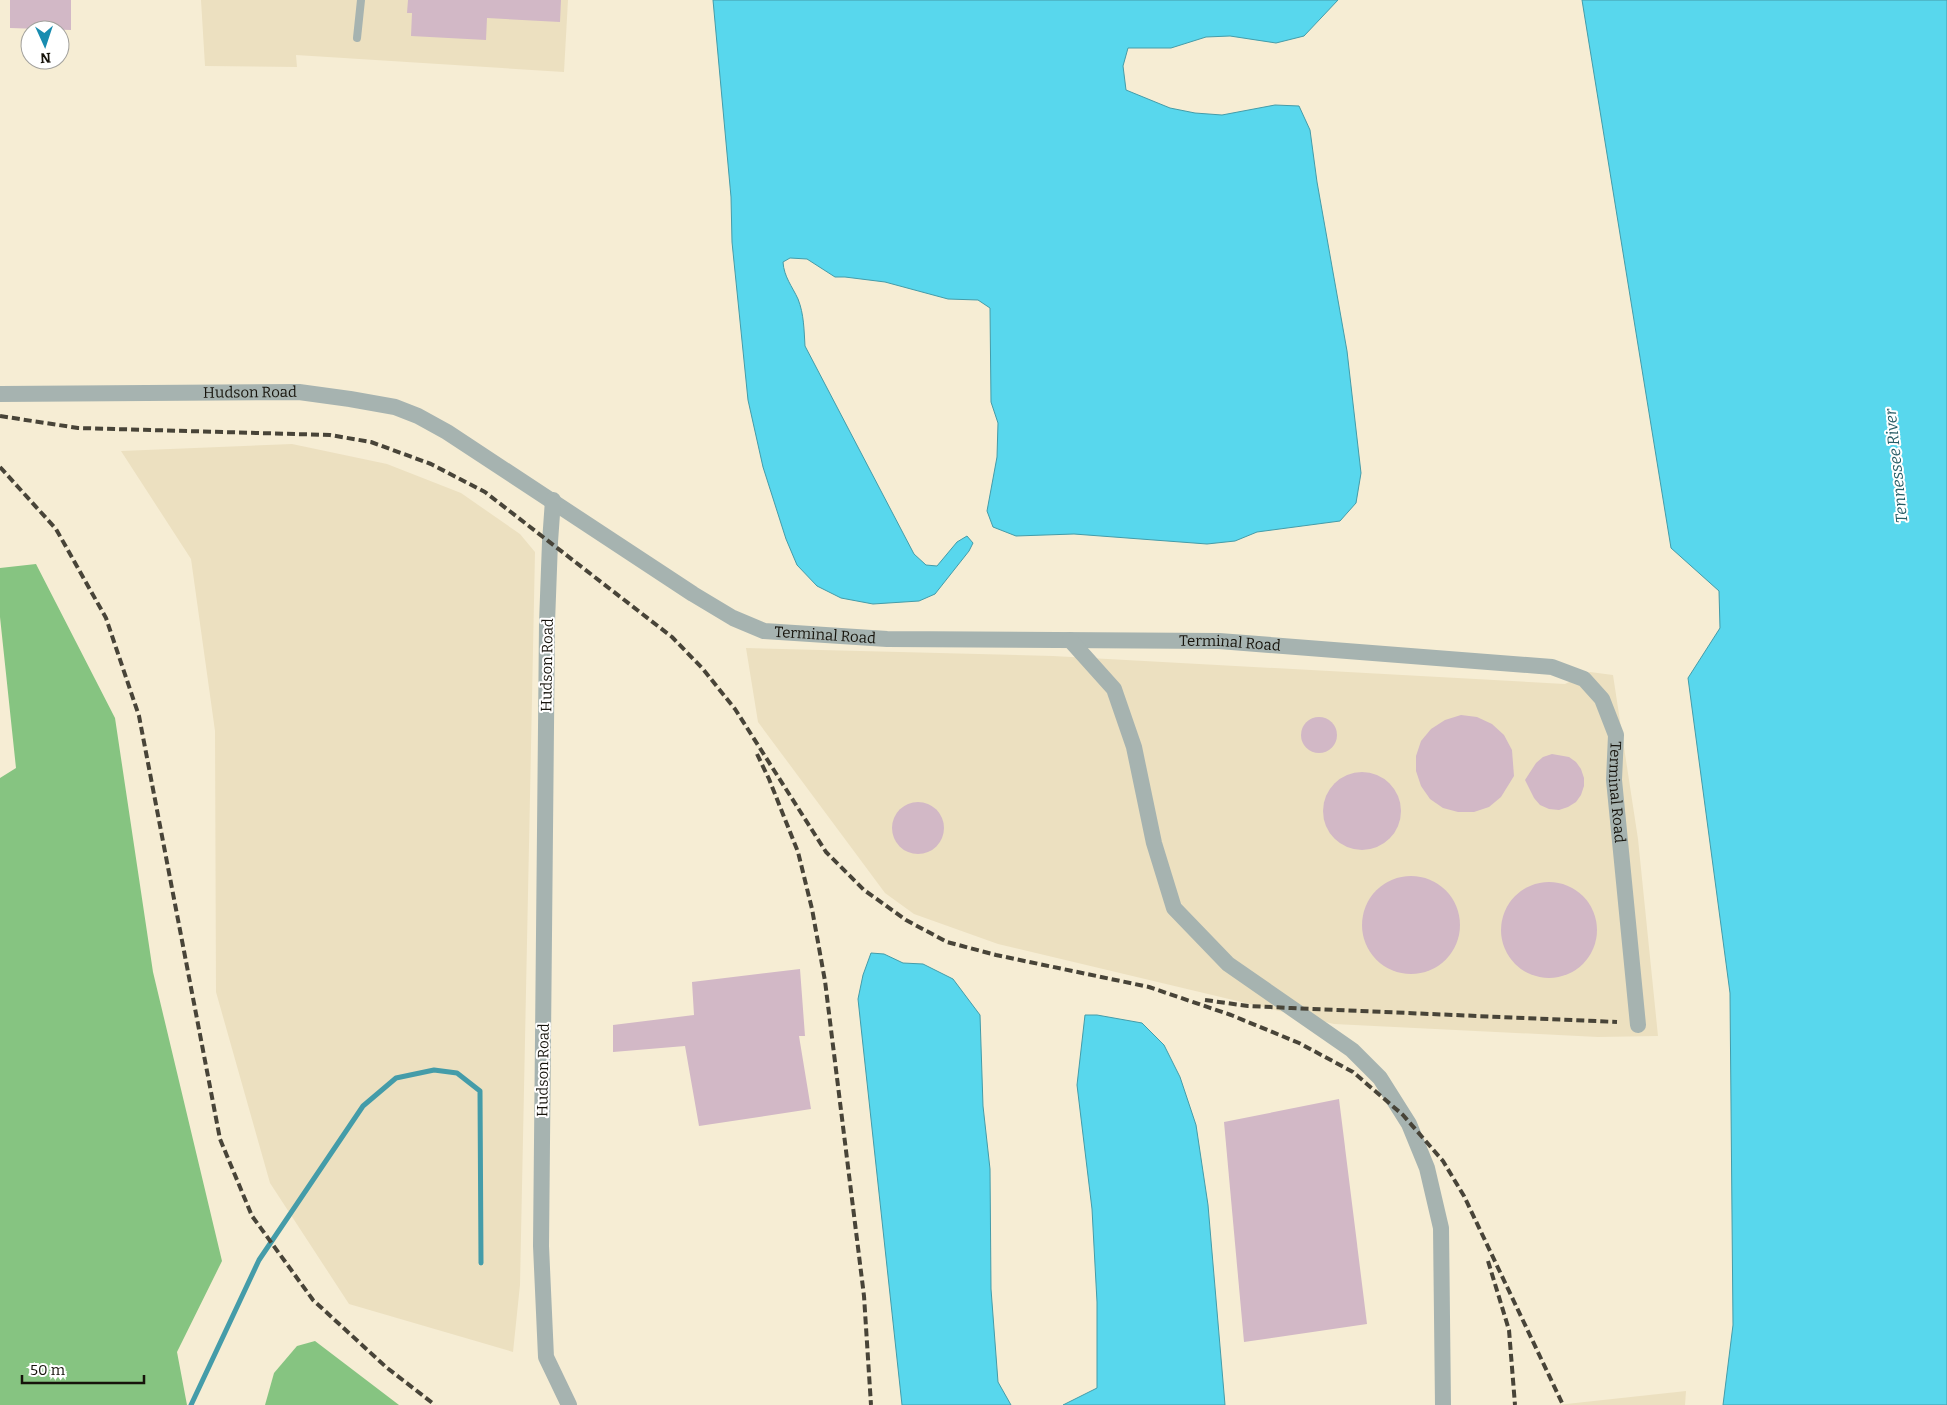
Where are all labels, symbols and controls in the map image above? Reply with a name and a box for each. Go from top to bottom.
north arrow [20,20,70,70]
text: N [40,49,51,66]
street label: Hudson Road [203,383,297,402]
water label: Tennessee River [1880,406,1911,524]
street label: Hudson Road [537,618,557,712]
street label: Terminal Road [774,623,877,647]
street label: Terminal Road [1179,632,1281,655]
street label: Terminal Road [1605,741,1629,844]
street label: Hudson Road [533,1023,553,1117]
scale bar [22,1352,145,1384]
text: 50 m [30,1361,66,1379]

